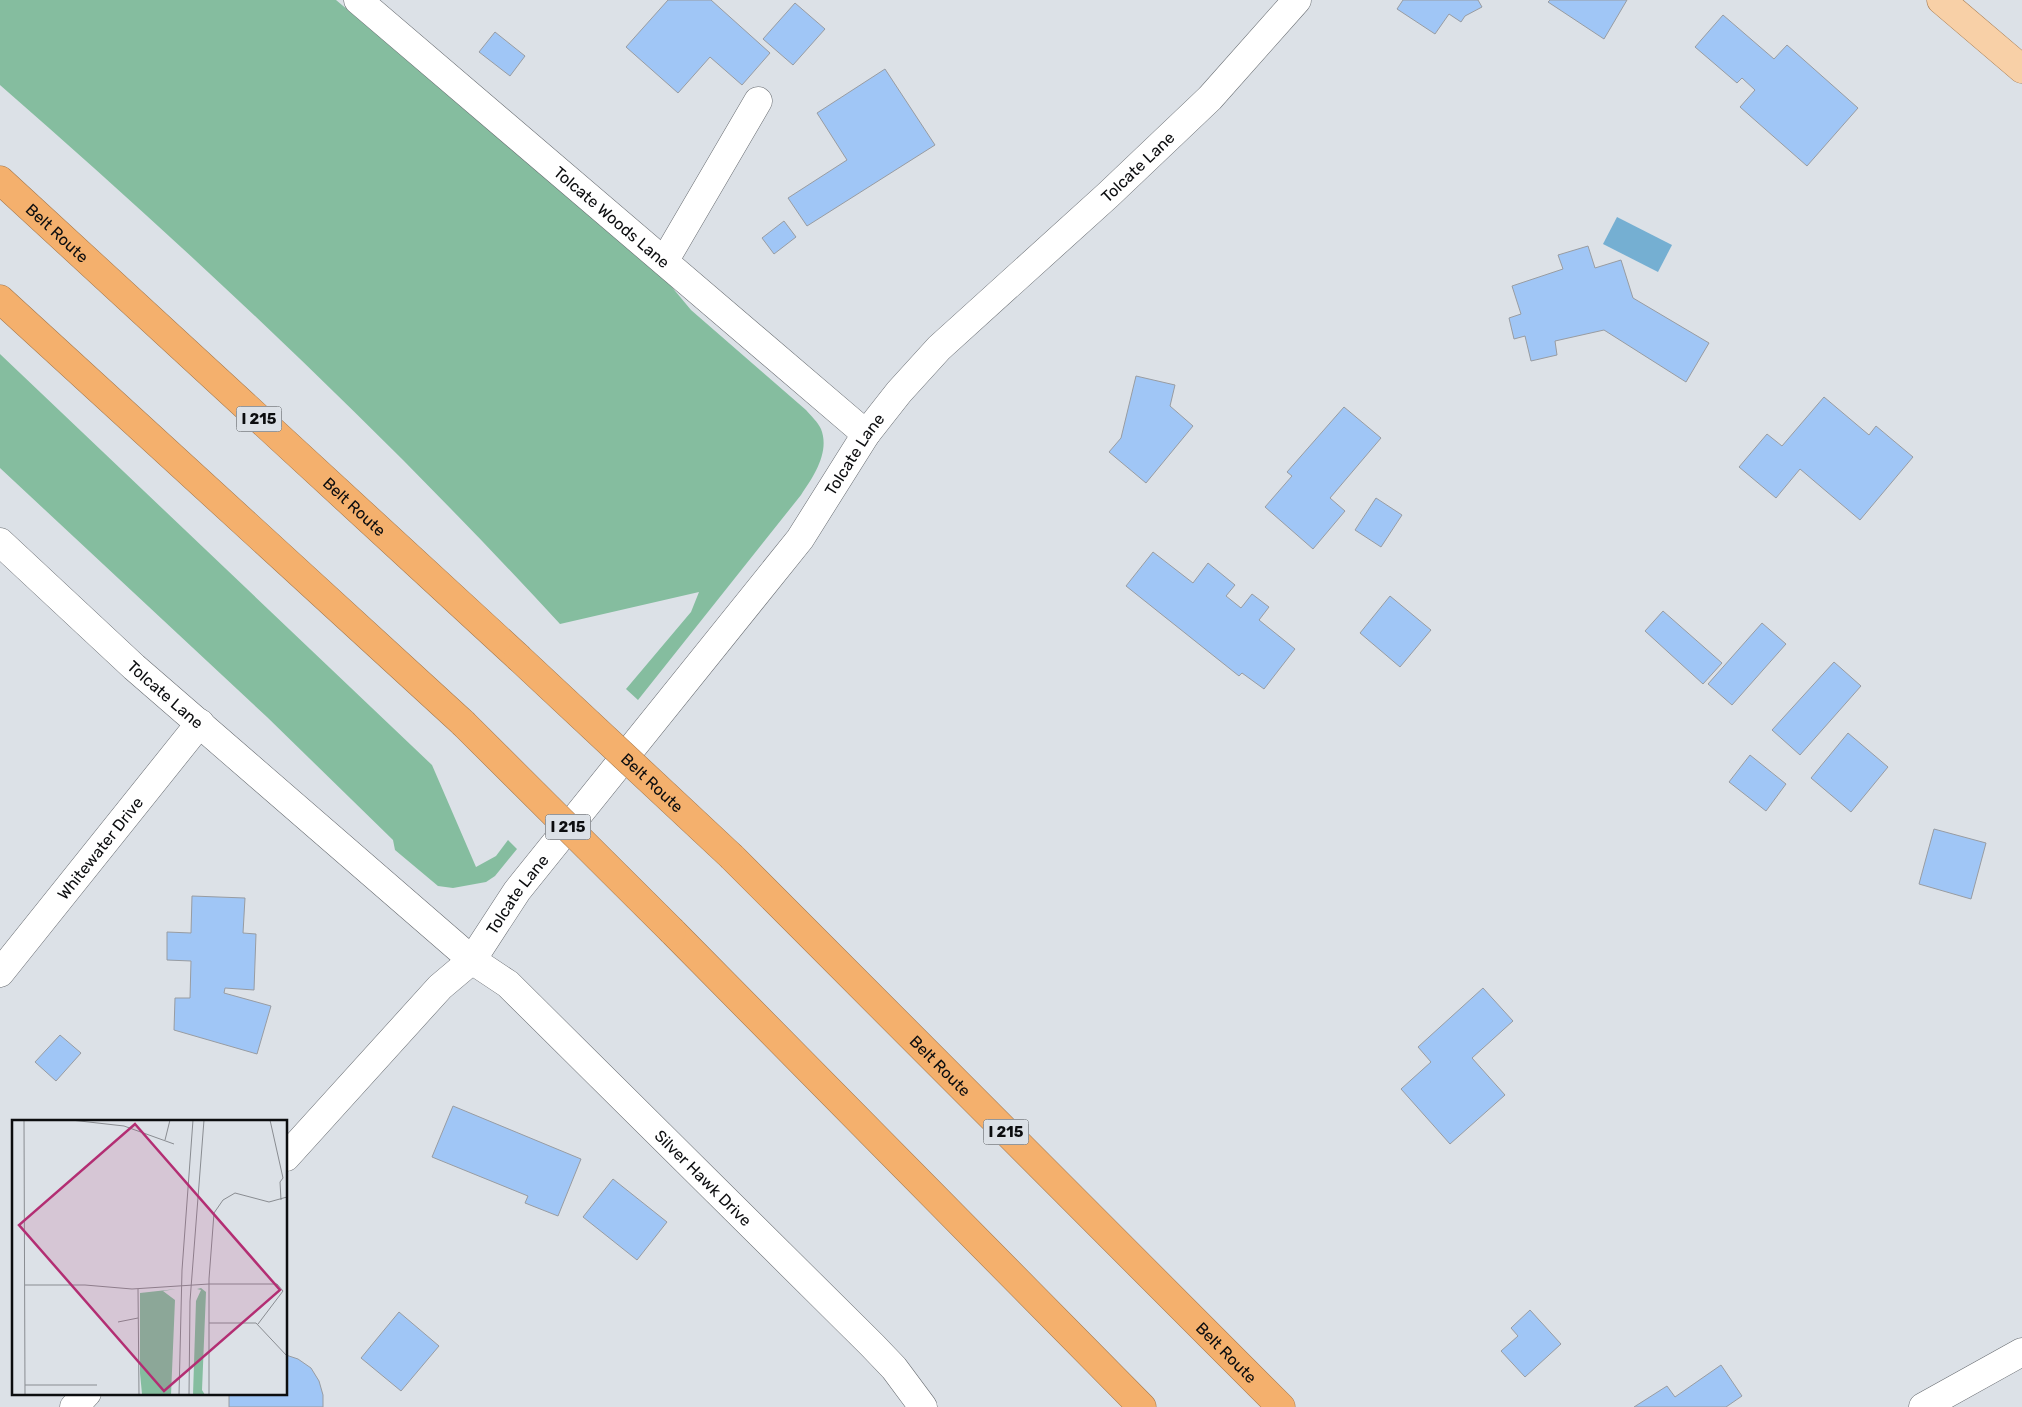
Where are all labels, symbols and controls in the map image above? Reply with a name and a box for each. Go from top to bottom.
street label: Tolcate Lane [1097,128,1179,207]
street label: Tolcate Woods Lane [550,163,673,272]
street label: Belt Route [22,200,92,267]
road number: I 215 [236,406,282,432]
street label: Tolcate Lane [821,410,889,499]
street label: Belt Route [319,473,389,540]
street label: Tolcate Lane [123,657,207,733]
street label: Belt Route [617,749,687,817]
street label: Whitewater Drive [53,793,147,904]
road number: I 215 [546,814,590,840]
street label: Tolcate Lane [482,851,553,938]
street label: Belt Route [906,1032,974,1101]
inset map [12,1120,288,1394]
road number: I 215 [984,1120,1028,1144]
street label: Silver Hawk Drive [651,1126,755,1230]
street label: Belt Route [1192,1318,1261,1387]

